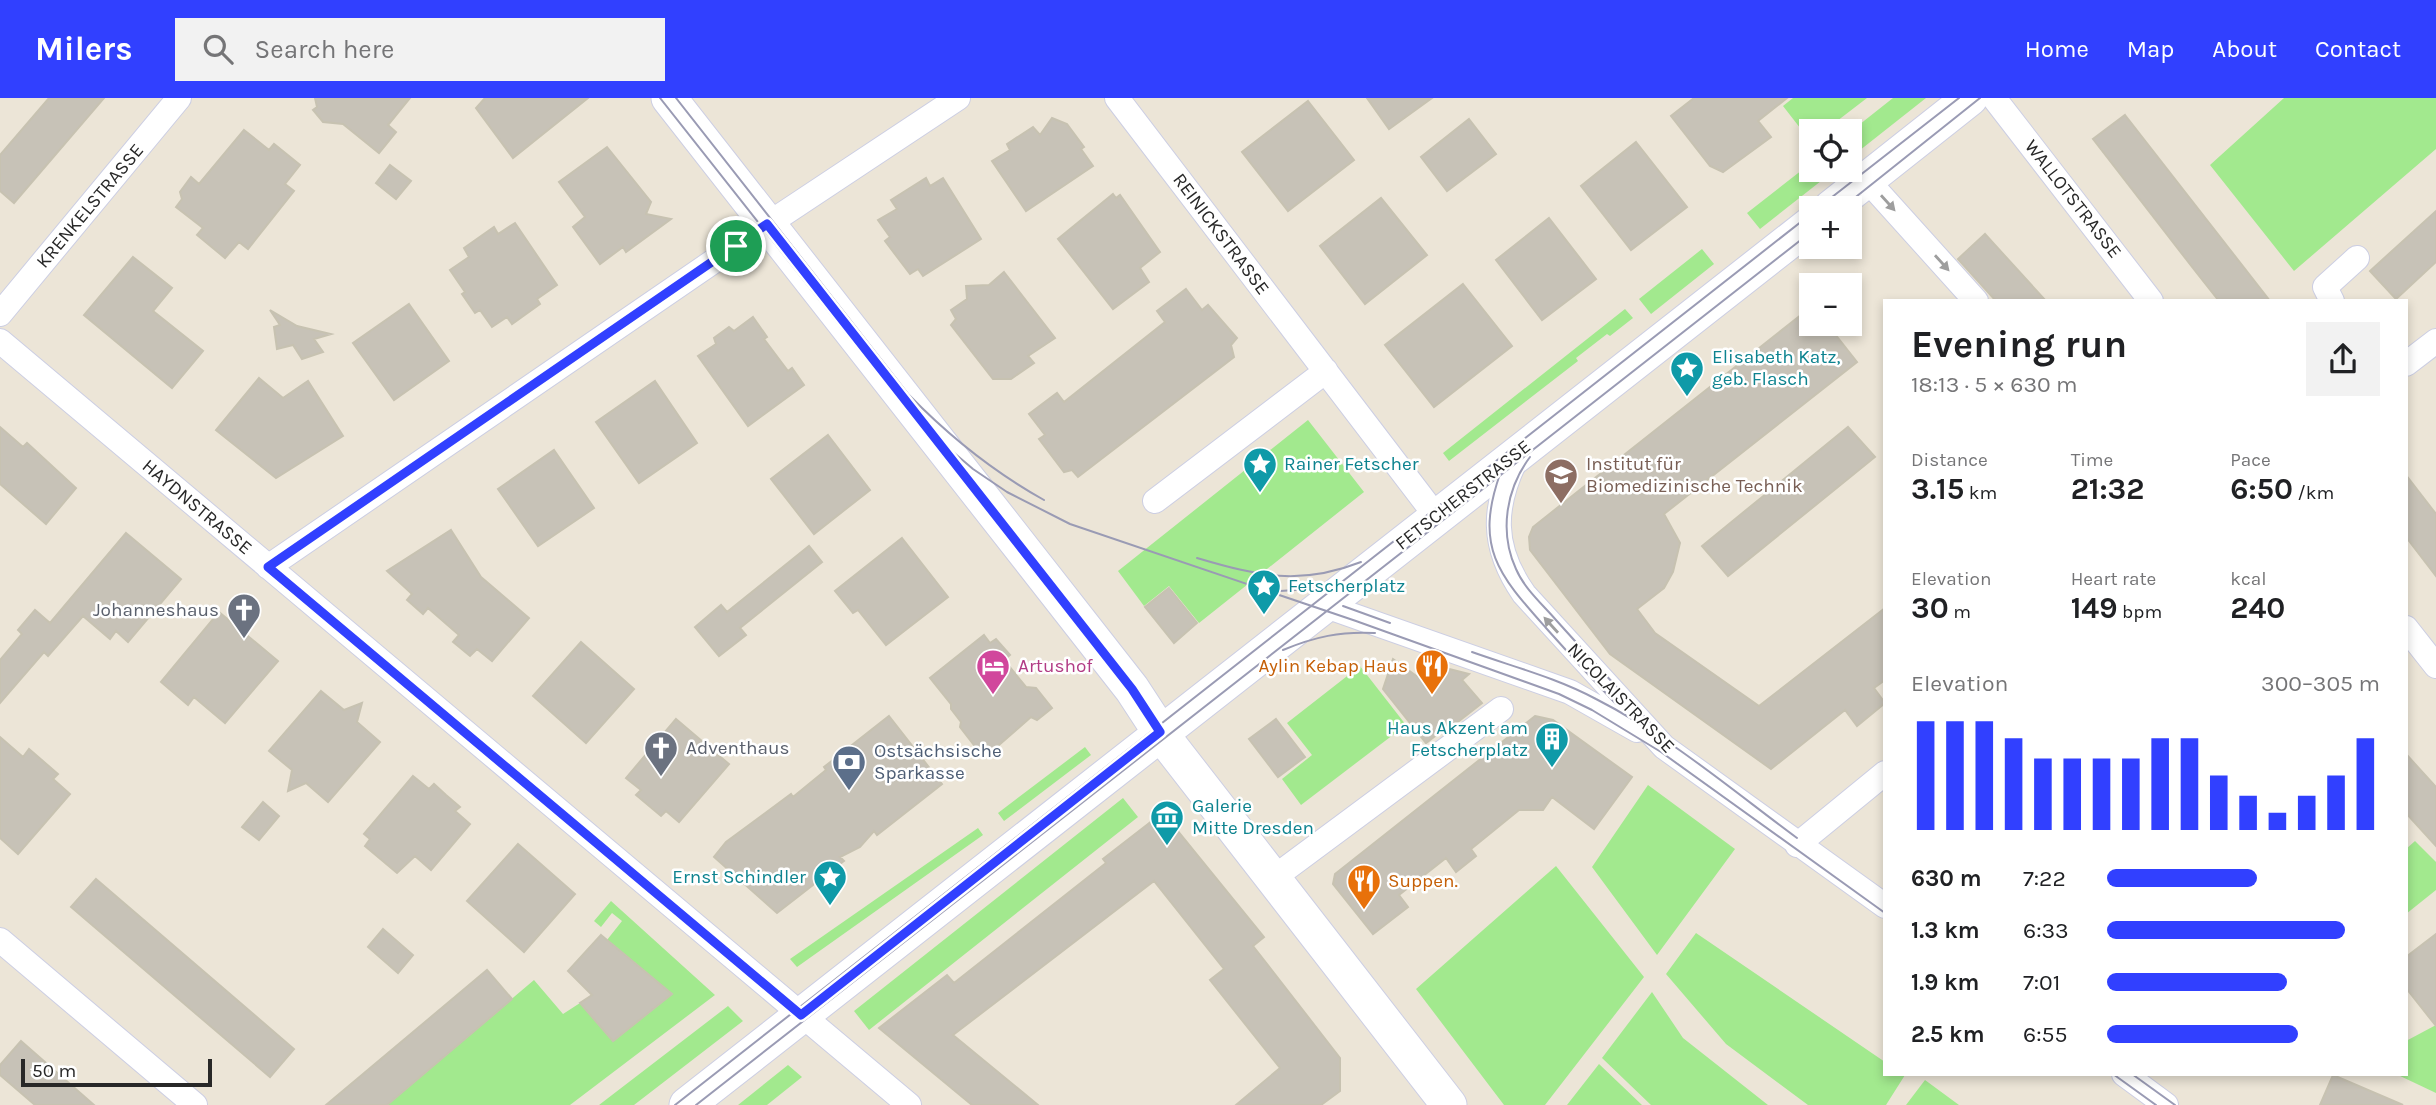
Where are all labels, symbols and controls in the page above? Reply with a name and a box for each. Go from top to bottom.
search box [175,18,665,81]
text: Milers [35,30,133,68]
icon: search [199,30,237,68]
text: Search here [255,34,394,65]
text: Home [2025,35,2089,63]
text: Map [2127,35,2174,63]
text: About [2212,35,2277,63]
text: Contact [2315,35,2401,63]
map controls [1799,119,1862,336]
button: locate [1799,119,1862,182]
street label: WALLOTSTRASSE [2020,135,2126,263]
street label: KRENKELSTRASSE [32,140,148,272]
street label: REINICKSTRASSE [1168,169,1274,299]
one-way arrow [1879,194,1895,211]
button: + [1799,196,1862,259]
pin [706,216,766,276]
icon: arrive [717,227,755,265]
one-way arrow [1934,254,1950,272]
button: − [1799,273,1862,336]
text: Evening run [1911,322,2127,367]
button: share [2306,322,2380,396]
place label: Elisabeth Katz, geb. Flasch [1712,346,1840,390]
place icon: Elisabeth Katz, geb. Flasch [1668,349,1706,398]
text: 18:13 · 5 × 630 m [1911,371,2078,398]
street label: FETSCHERSTRASSE [1391,435,1535,555]
place icon: Rainer Fetscher [1241,445,1279,494]
text: Distance [1911,449,1988,471]
text: Time [2071,449,2113,471]
text: Pace [2230,449,2271,471]
place label: Rainer Fetscher [1284,453,1419,475]
place label: Institut für Biomedizinische Technik [1586,453,1803,497]
street label: HAYDNSTRASSE [138,455,256,559]
school or university icon: Institut für Biomedizinische Technik [1542,456,1580,505]
text: 3.15 [1911,471,1964,507]
text: 21:32 [2071,471,2144,507]
text: 6:50 [2230,471,2293,507]
text: km [1964,482,1997,504]
text: /km [2293,482,2334,504]
place icon: Fetscherplatz [1245,567,1283,616]
text: Elevation [1911,568,1991,590]
text: Heart rate [2071,568,2156,590]
text: kcal [2230,568,2267,590]
place label: Fetscherplatz [1288,575,1405,597]
text: 30 [1911,590,1949,626]
text: 149 [2071,590,2118,626]
text: 240 [2230,590,2285,626]
church icon: Johanneshaus [225,591,263,640]
place label: Johanneshaus [93,599,219,621]
text: m [1949,601,1971,623]
text: bpm [2118,601,2162,623]
one-way arrow [1543,616,1559,634]
street label: NICOLAISTRASSE [1563,638,1679,758]
hotel icon: Artushof [974,647,1012,696]
restaurant icon: Aylin Kebap Haus [1413,647,1451,696]
place label: Artushof [1018,655,1093,677]
place label: Aylin Kebap Haus [1259,655,1408,677]
text: Elevation [1911,670,2008,697]
text: 300–305 m [2261,670,2380,697]
place label: Haus Akzent am Fetscherplatz [1387,717,1528,761]
building icon: Haus Akzent am Fetscherplatz [1533,720,1571,769]
church icon: Adventhaus [642,729,680,778]
place label: Adventhaus [686,737,790,759]
place label: Ostsächsische Sparkasse [874,740,1002,784]
bank icon: Ostsächsische Sparkasse [830,743,868,792]
place label: Galerie Mitte Dresden [1192,795,1314,839]
museum icon: Galerie Mitte Dresden [1148,798,1186,847]
place icon: Ernst Schindler [811,858,849,907]
restaurant icon: Suppen. [1345,862,1383,911]
text: 630 m [1911,865,1981,892]
text: 7:22 [2023,865,2066,892]
place label: Ernst Schindler [672,866,806,888]
place label: Suppen. [1388,870,1458,892]
text: 1.3 km [1911,917,1980,944]
text: 6:33 [2023,917,2069,944]
text: 1.9 km [1911,969,1979,996]
text: 7:01 [2023,969,2060,996]
text: 2.5 km [1911,1021,1985,1048]
text: 6:55 [2023,1021,2067,1048]
scale bar [21,1056,212,1088]
text: 50 m [32,1060,76,1082]

